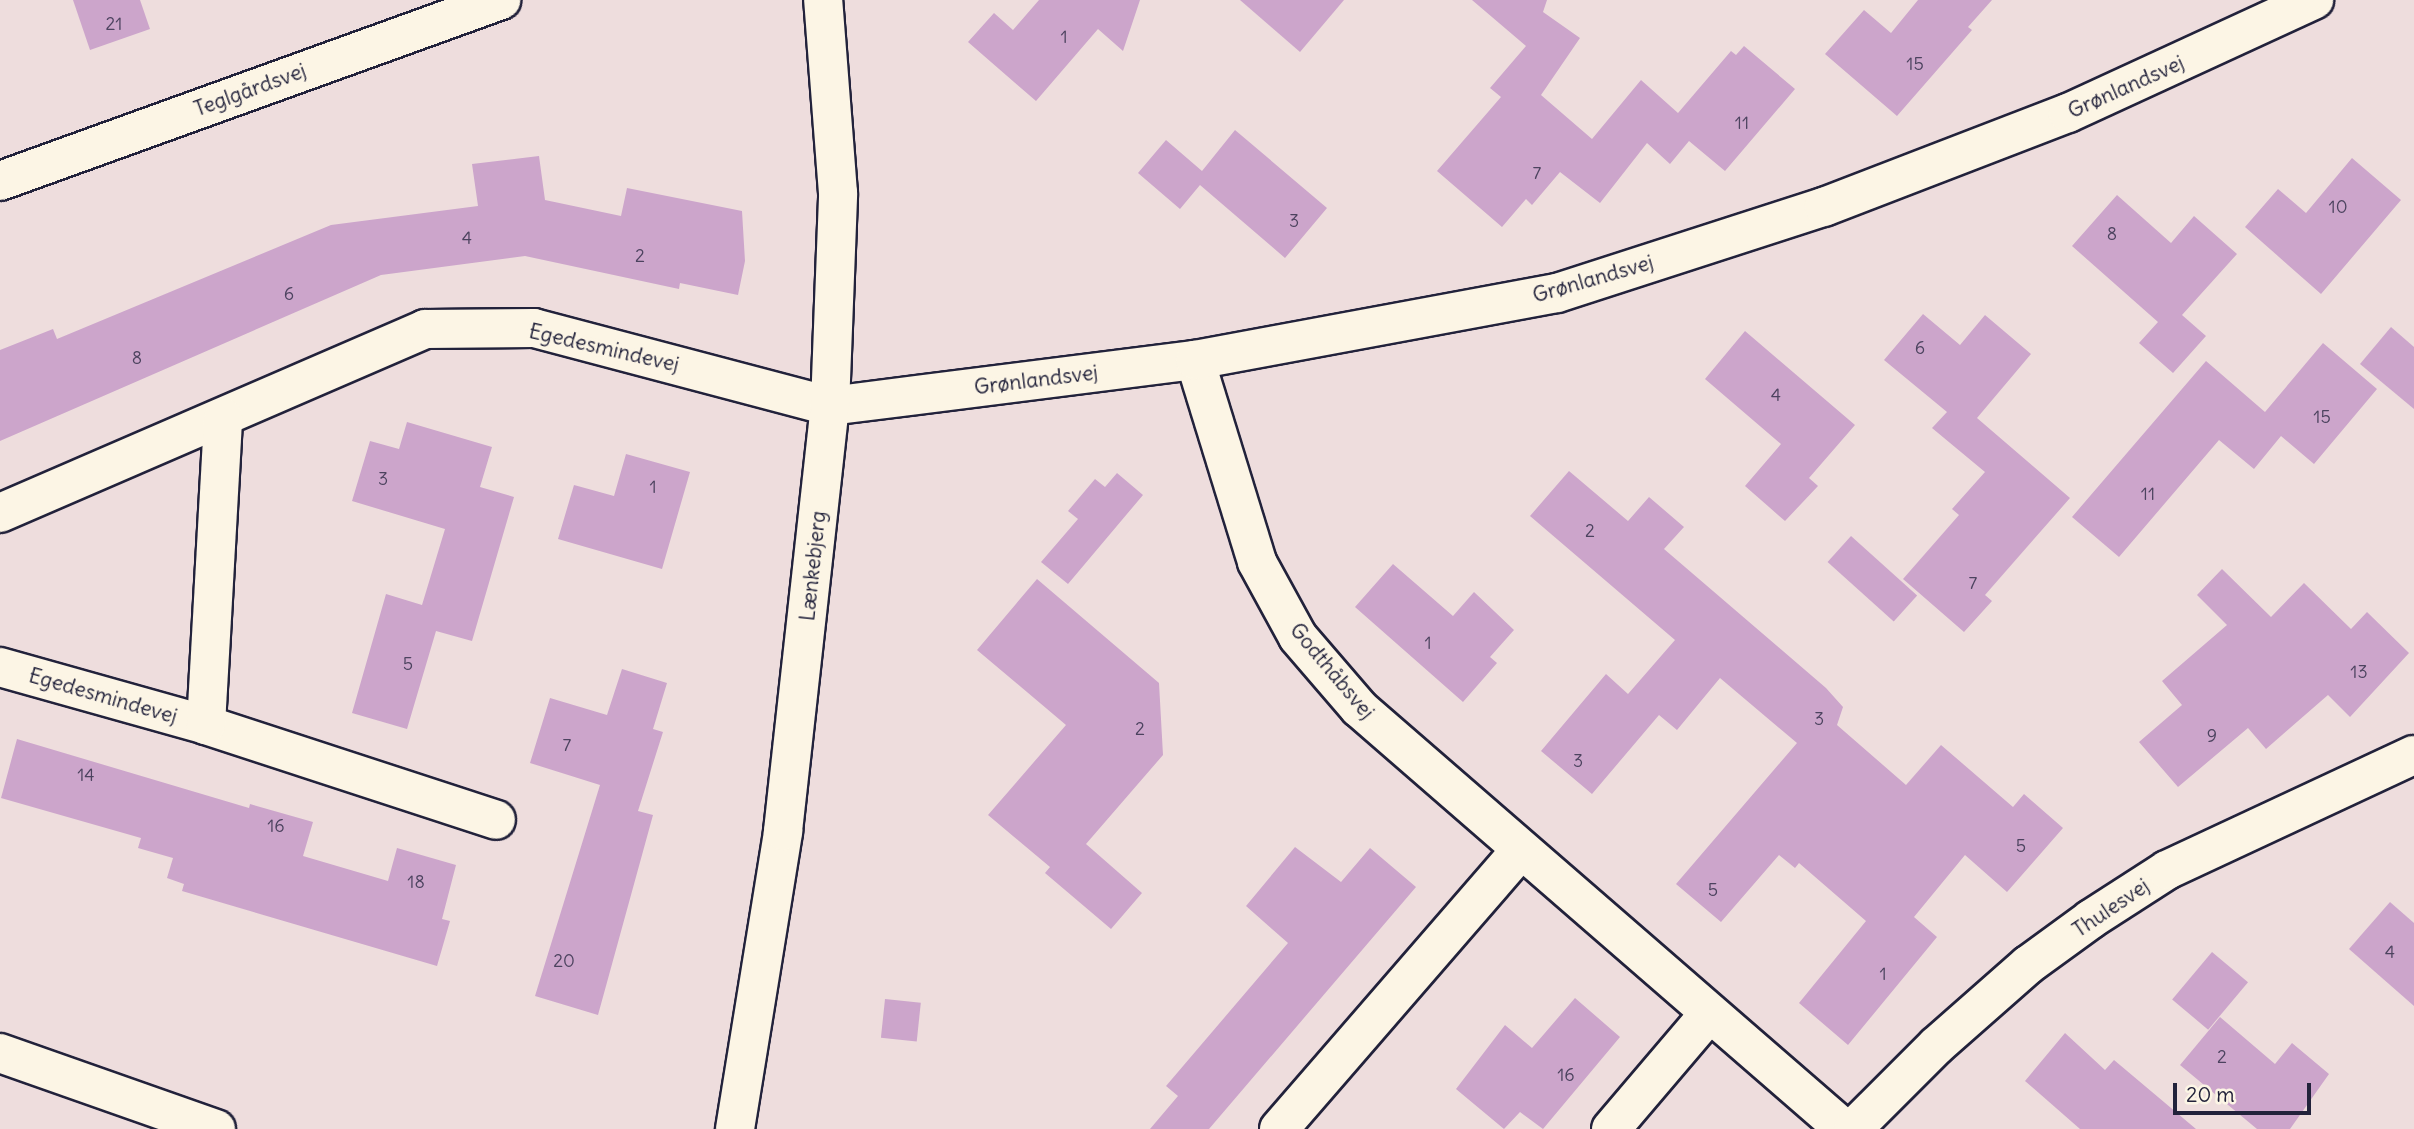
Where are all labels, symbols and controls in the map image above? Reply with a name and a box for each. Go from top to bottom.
house number: 21 [105,13,123,35]
house number: 1 [1060,26,1068,48]
street label: Grønlandsvej [2064,50,2188,124]
house number: 15 [1906,53,1924,75]
street label: Teglgårdsvej [191,58,309,122]
house number: 11 [1735,112,1749,134]
house number: 7 [1533,162,1541,184]
house number: 10 [2329,196,2347,218]
house number: 3 [1289,210,1299,232]
house number: 8 [2107,223,2117,245]
house number: 4 [462,227,472,249]
house number: 2 [635,245,645,267]
street label: Grønlandsvej [1530,250,1656,308]
house number: 6 [284,283,294,305]
street label: Egedesmindevej [527,318,681,378]
house number: 6 [1915,337,1925,359]
house number: 8 [132,347,142,369]
street label: Grønlandsvej [973,360,1099,400]
house number: 4 [1771,384,1781,406]
house number: 15 [2313,406,2331,428]
house number: 3 [378,468,388,490]
house number: 1 [649,476,657,498]
house number: 11 [2141,483,2155,505]
street label: Lænkebjerg [795,510,831,622]
house number: 2 [1585,520,1595,542]
house number: 7 [1969,572,1977,594]
street label: Godthåbsvej [1284,618,1380,724]
house number: 1 [1424,632,1432,654]
house number: 5 [403,653,413,675]
house number: 13 [2350,661,2368,683]
street label: Egedesmindevej [26,663,180,729]
house number: 3 [1814,708,1824,730]
house number: 2 [1135,718,1145,740]
house number: 9 [2207,725,2217,747]
house number: 7 [563,734,571,756]
house number: 3 [1573,750,1583,772]
house number: 14 [77,764,95,786]
house number: 16 [267,815,285,837]
house number: 5 [2016,835,2026,857]
house number: 18 [407,871,425,893]
street label: Thulesvej [2068,873,2154,943]
house number: 5 [1708,879,1718,901]
house number: 4 [2385,941,2395,963]
house number: 20 [553,950,575,972]
house number: 1 [1879,963,1887,985]
house number: 2 [2217,1046,2227,1068]
house number: 16 [1557,1064,1575,1086]
scale bar [2176,1070,2314,1114]
text: 20 m [2186,1081,2235,1108]

